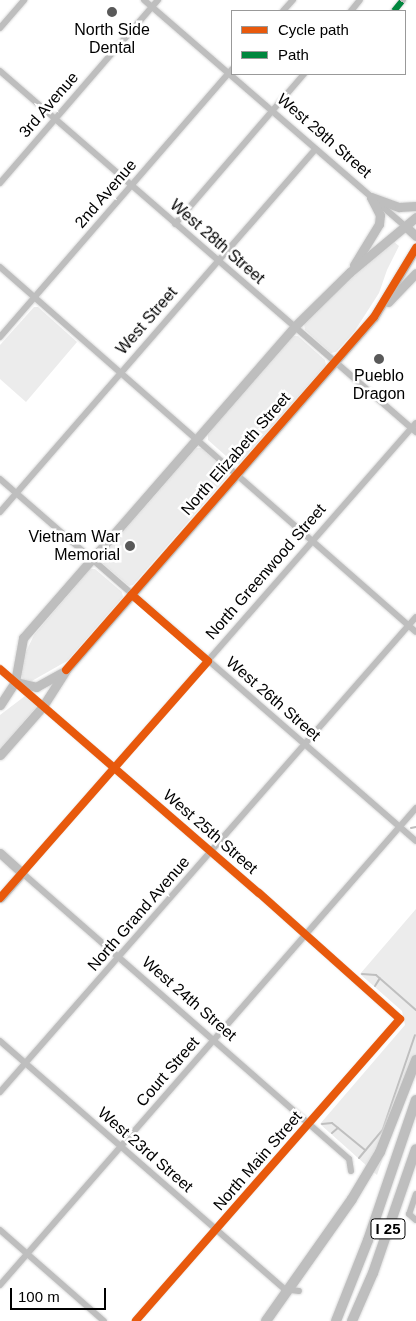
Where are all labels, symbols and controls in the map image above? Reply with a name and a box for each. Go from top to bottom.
marker: North Side Dental [106,6,118,18]
legend [231,10,406,75]
place label: North Side Dental [74,20,150,58]
text: Cycle path [278,21,349,38]
text: Path [278,46,309,63]
street label: 3rd Avenue [15,68,83,142]
street label: West 29th Street [273,90,375,182]
street label: 2nd Avenue [71,156,141,232]
street label: West 28th Street [166,196,268,288]
street label: West Street [112,283,182,359]
marker: Pueblo Dragon [373,353,385,365]
place label: Pueblo Dragon [353,366,405,404]
street label: North Elizabeth Street [177,389,295,519]
street label: North Greenwood Street [202,500,330,644]
place label: Vietnam War Memorial [28,527,120,565]
marker: Vietnam War Memorial [124,540,136,552]
street label: West 26th Street [222,653,324,745]
street label: West 25th Street [159,786,261,878]
street label: North Grand Avenue [84,852,194,976]
street label: West 24th Street [138,953,240,1045]
street label: Court Street [132,1033,204,1111]
street label: West 23rd Street [94,1103,196,1197]
street label: North Main Street [210,1107,306,1215]
road number: I 25 [369,1216,407,1242]
scale bar [12,1278,109,1310]
text: 100 m [18,1288,60,1305]

